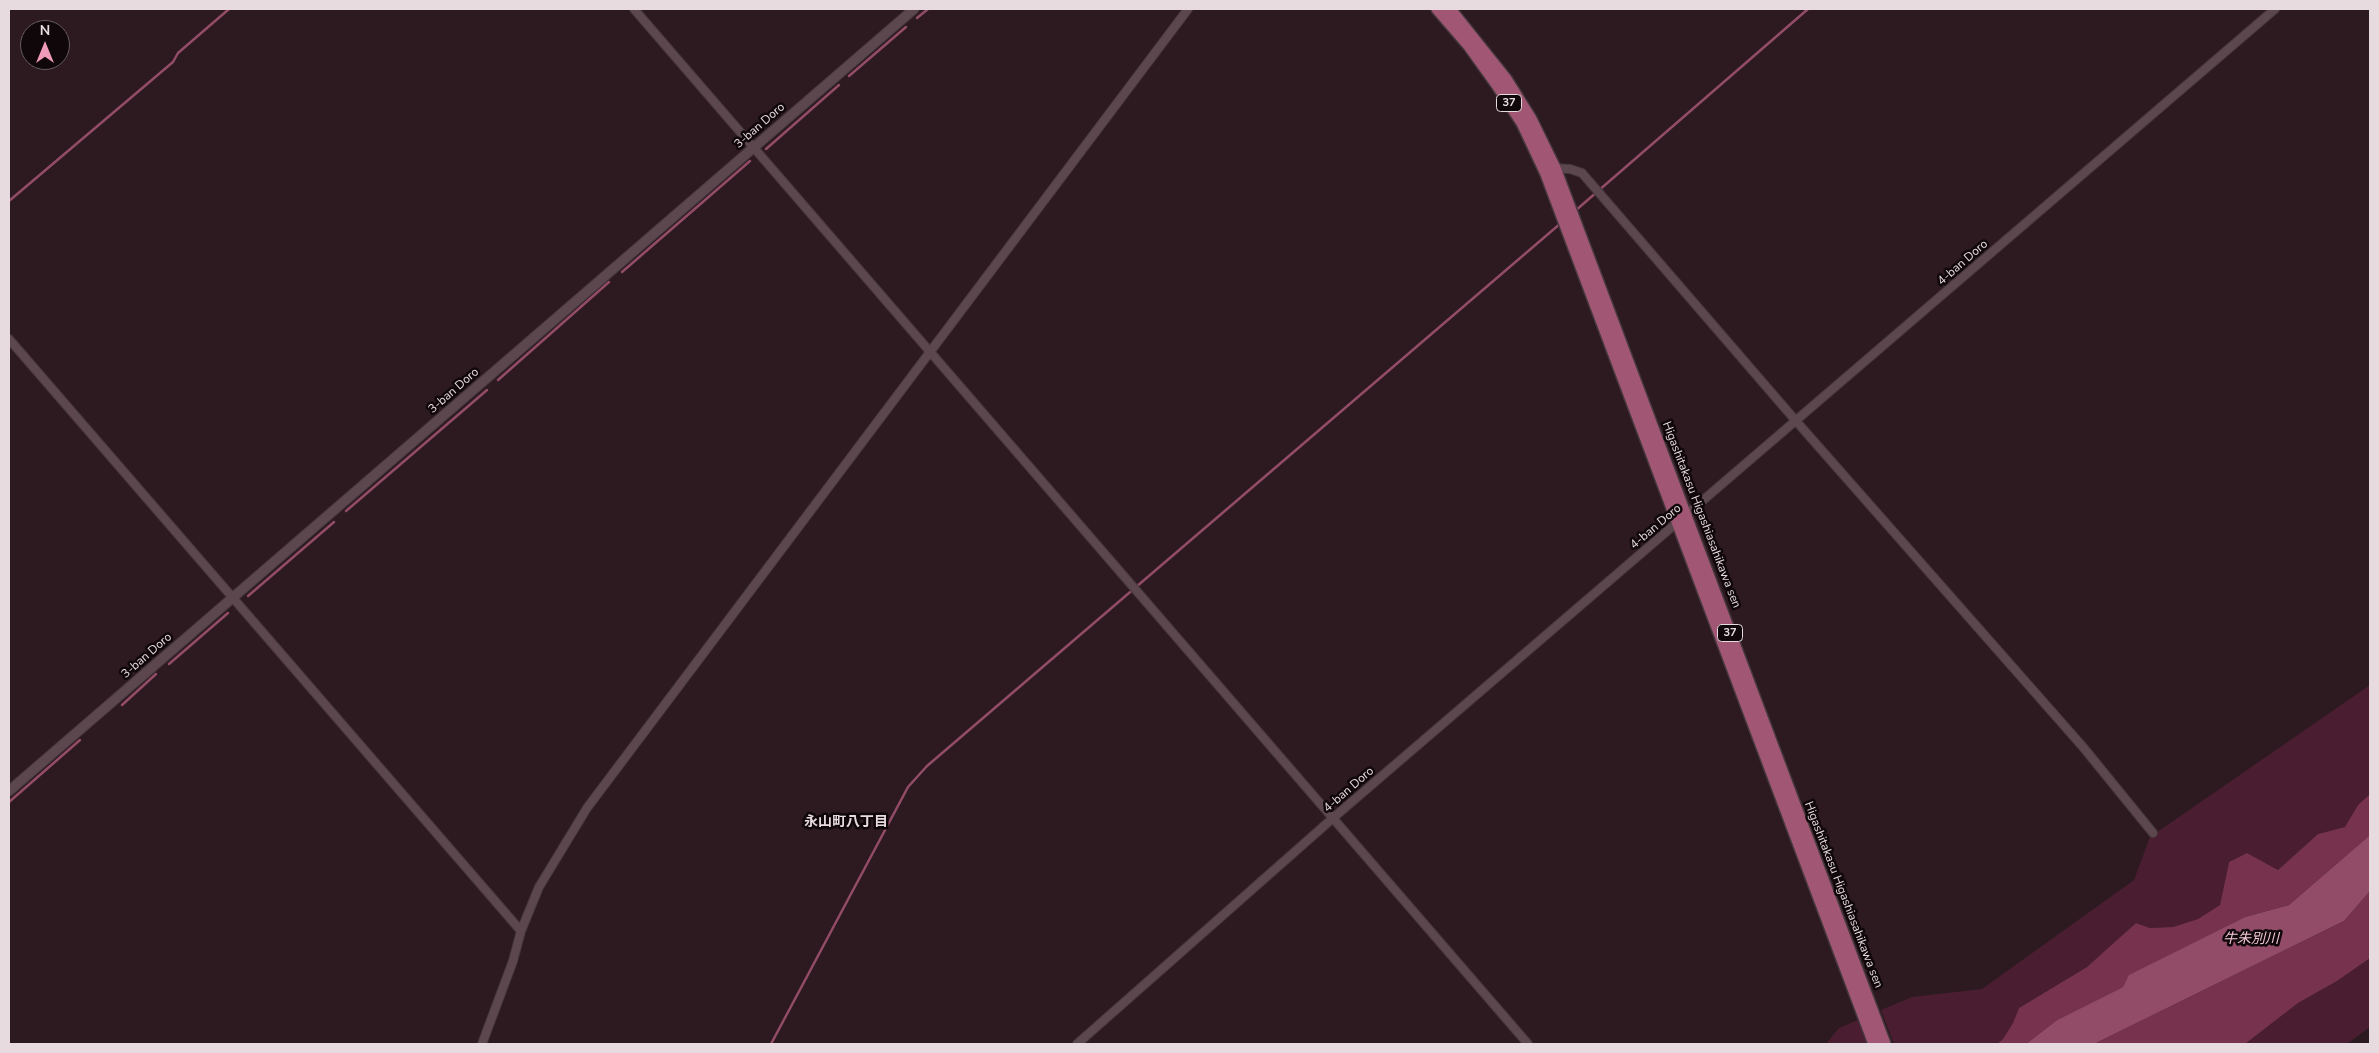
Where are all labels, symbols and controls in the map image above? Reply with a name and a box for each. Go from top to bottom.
north arrow [20,20,70,70]
text: N [40,21,50,40]
road number: 37 [1496,95,1522,112]
street label: 3-ban Doro [732,100,788,152]
street label: 4-ban Doro [1935,237,1991,289]
street label: 3-ban Doro [426,365,482,417]
street label: Higashitakasu Higashiasahikawa sen [1659,420,1743,610]
street label: 4-ban Doro [1628,502,1684,552]
road number: 37 [1718,624,1742,641]
street label: 3-ban Doro [119,630,175,682]
street label: 4-ban Doro [1321,764,1377,816]
street label: Higashitakasu Higashiasahikawa sen [1801,800,1885,990]
district label: 永山町八丁目 [804,815,888,831]
water label: 牛朱別川 [2223,932,2279,948]

